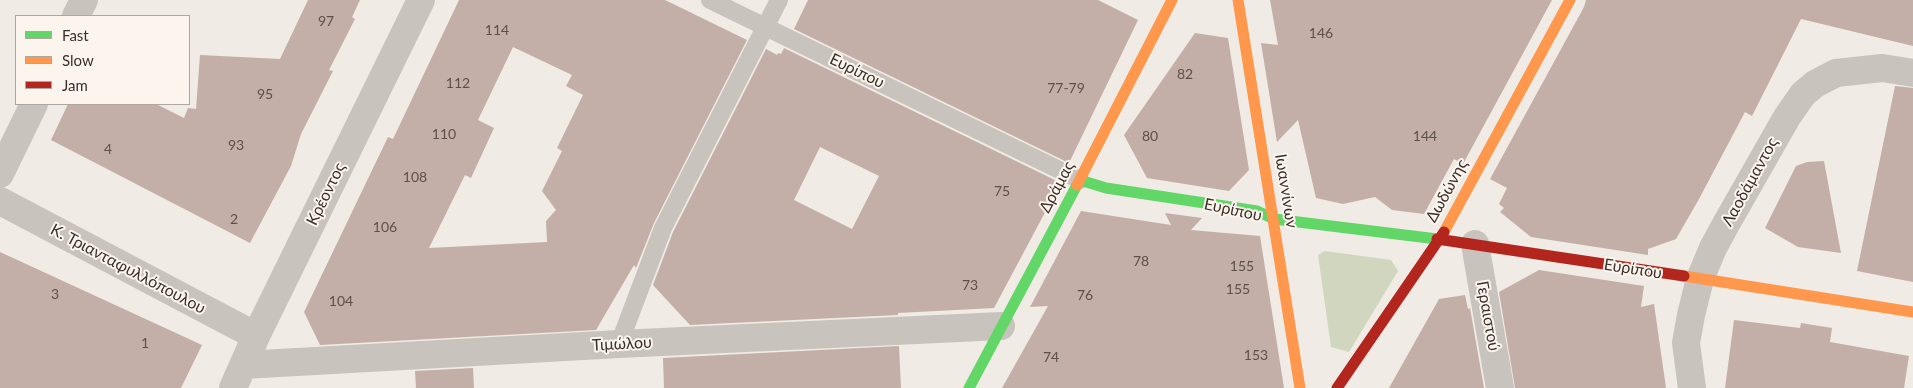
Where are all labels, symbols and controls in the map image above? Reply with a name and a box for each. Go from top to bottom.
house number: 97 [318,13,334,29]
legend [15,15,190,105]
house number: 114 [485,22,509,38]
house number: 146 [1309,25,1333,41]
text: Fast [62,26,89,44]
street label: Ευρίπου [826,50,888,92]
text: Slow [62,51,94,69]
house number: 82 [1177,66,1193,82]
house number: 112 [446,75,470,91]
text: Jam [62,76,88,94]
house number: 77-79 [1047,80,1085,96]
house number: 95 [257,86,273,102]
house number: 110 [432,126,456,142]
house number: 80 [1142,128,1158,144]
house number: 144 [1413,128,1437,144]
street label: Λαοδάμαντος [1718,134,1782,230]
house number: 93 [228,137,244,153]
house number: 4 [104,141,112,157]
street label: Ιωαννίνων [1271,153,1301,229]
street label: Δωδώνης [1422,156,1472,226]
street label: Δράμας [1035,158,1079,216]
street label: Κρέοντος [303,160,349,228]
house number: 108 [403,169,427,185]
house number: 75 [994,183,1010,199]
street label: Ευρίπου [1202,195,1264,225]
house number: 2 [230,211,238,227]
house number: 106 [373,219,397,235]
street label: Κ. Τριανταφυλλόπουλου [47,220,209,318]
house number: 78 [1133,253,1149,269]
street label: Ευρίπου [1603,255,1663,283]
house number: 155 [1230,258,1254,274]
house number: 73 [962,277,978,293]
street label: Γεραιστού [1472,279,1504,353]
house number: 155 [1226,281,1250,297]
house number: 3 [51,286,59,302]
house number: 76 [1077,287,1093,303]
house number: 104 [329,293,353,309]
street label: Τιμώλου [592,333,652,355]
house number: 1 [141,335,149,351]
house number: 153 [1244,347,1268,363]
house number: 74 [1043,349,1059,365]

